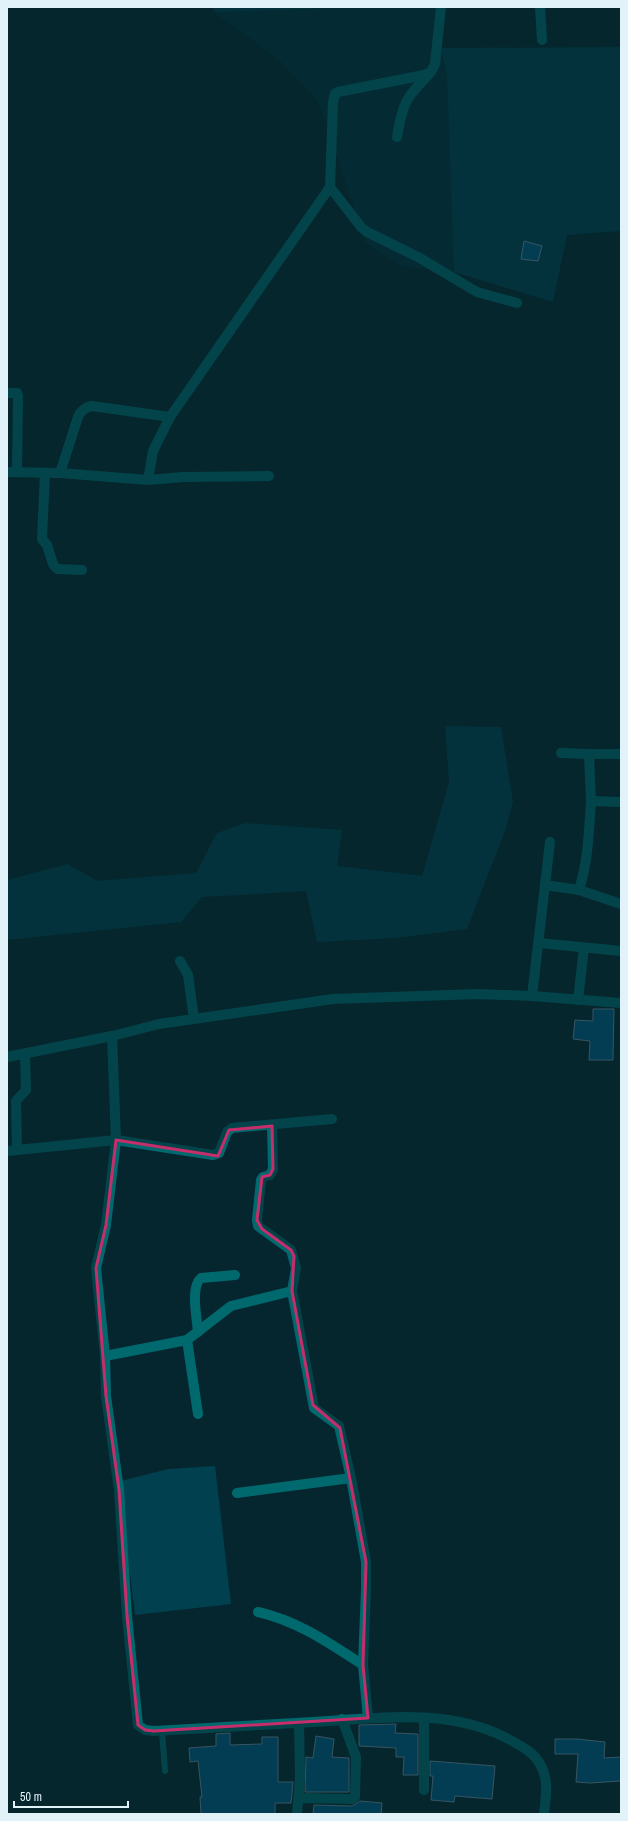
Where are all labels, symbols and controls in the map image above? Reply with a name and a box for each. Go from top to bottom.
scale bar [14,1783,128,1809]
text: 50 m [20,1789,42,1805]

